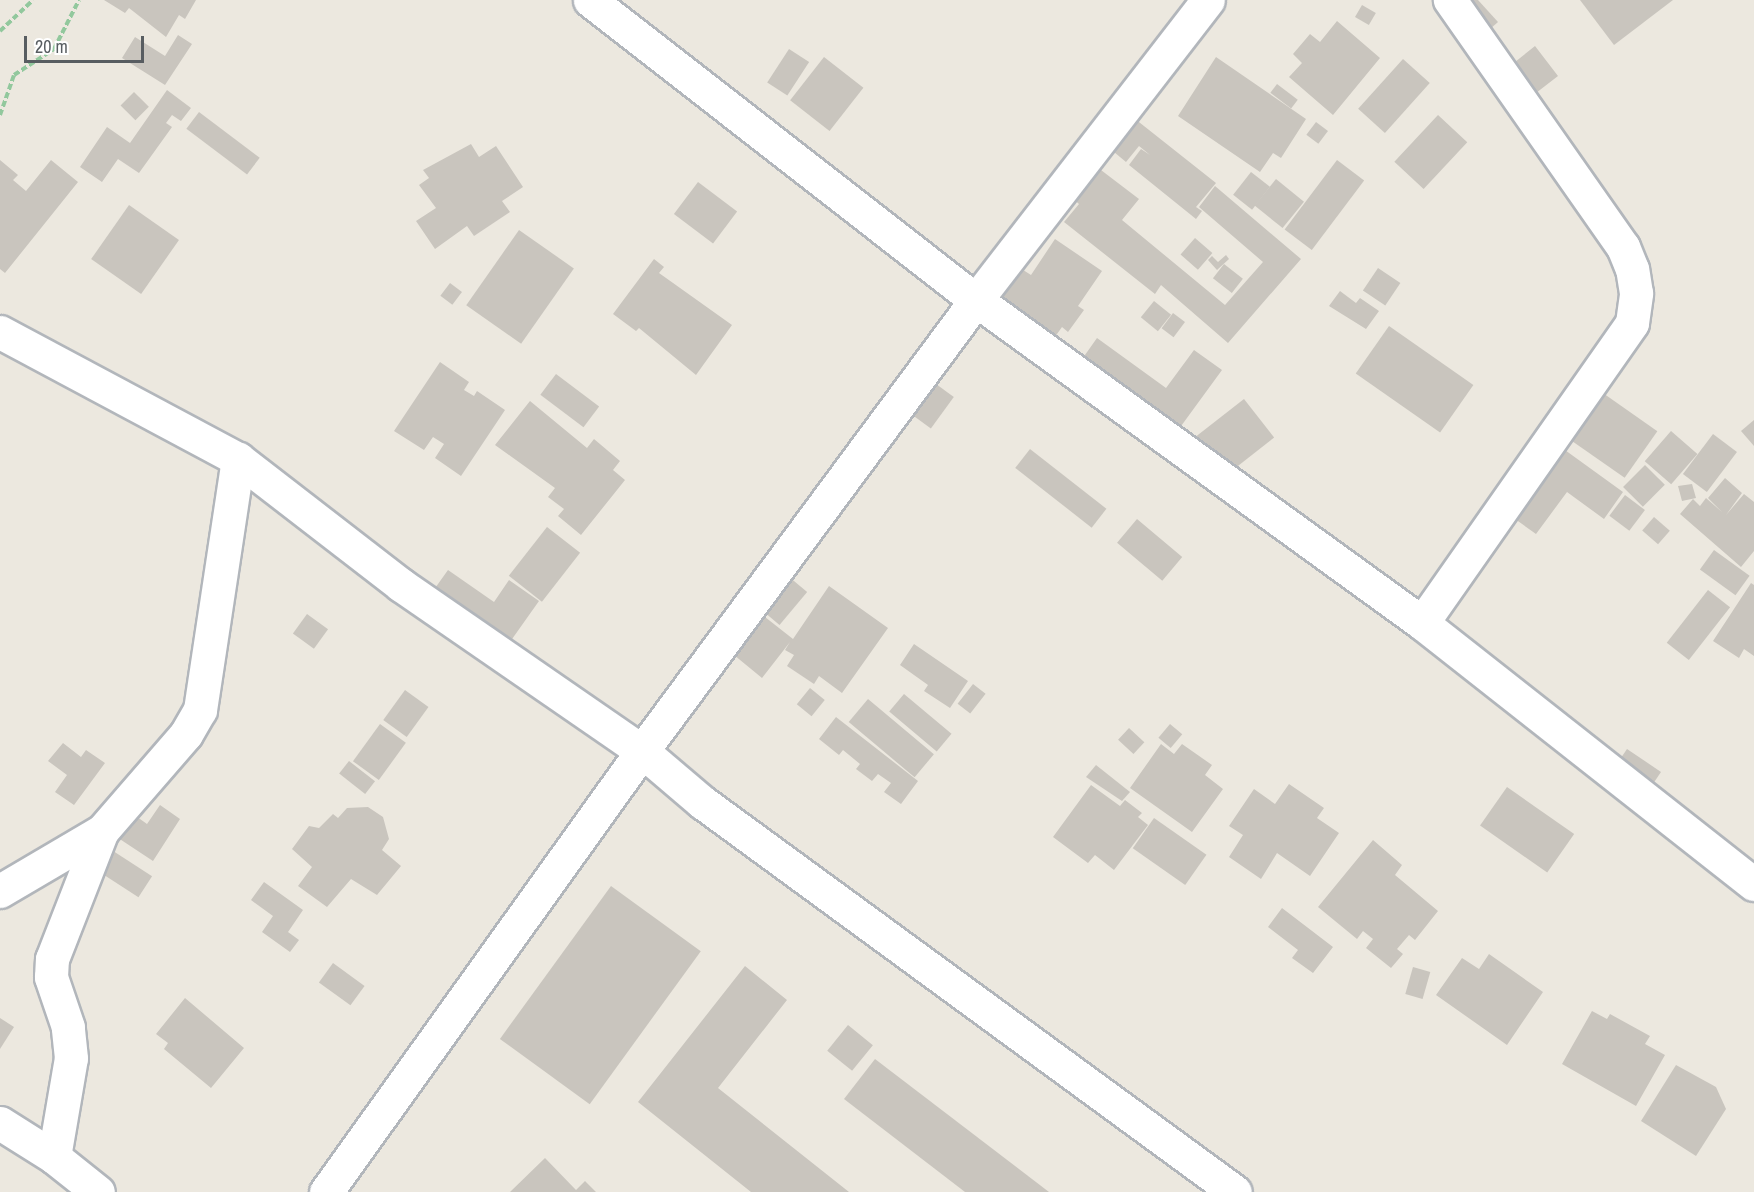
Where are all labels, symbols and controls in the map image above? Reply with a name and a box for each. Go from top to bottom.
scale bar [27,24,147,62]
text: 20 m [35,34,68,59]

